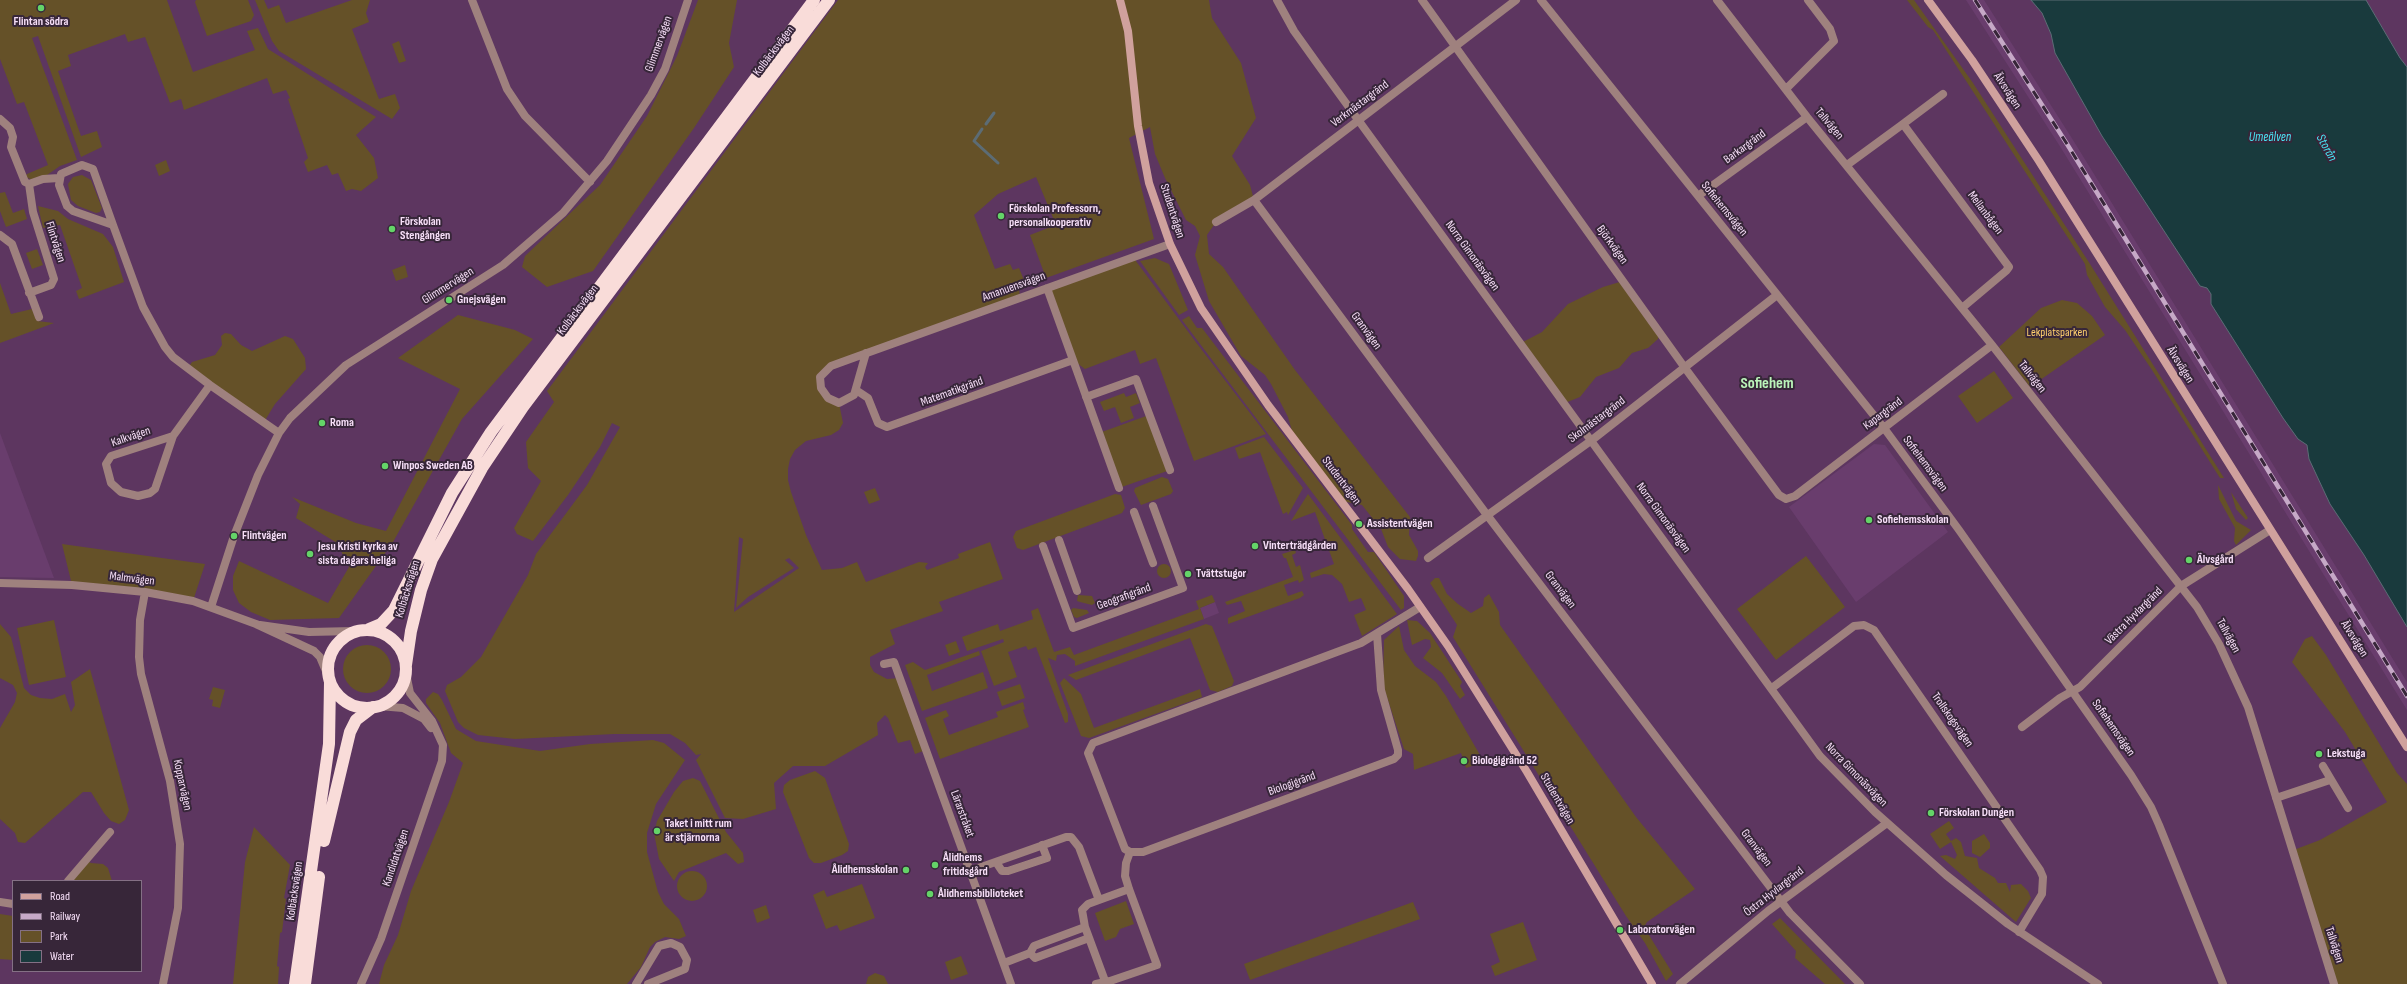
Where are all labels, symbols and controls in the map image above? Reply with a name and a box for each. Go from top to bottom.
marker: Flintan södra [36,3,46,13]
street label: Glimmervägen [642,14,676,74]
place label: Flintan södra [14,15,68,29]
street label: Kolbäcksvägen [750,23,798,79]
street label: Älvsvägen [1990,70,2024,112]
street label: Verkmästargränd [1328,78,1392,130]
street label: Tallvägen [1812,105,1846,143]
street label: Barkargränd [1721,127,1769,167]
water label: Umeälven [2249,130,2291,146]
water label: Storån [2312,132,2340,164]
street label: Sofiehemsvägen [1698,179,1750,239]
street label: Studentvägen [1156,182,1188,240]
street label: Mellanbågen [1964,189,2006,237]
place label: Förskolan Professorn, personalkooperativ [1009,202,1101,230]
marker: Förskolan Professorn, personalkooperativ [996,211,1006,221]
place label: Förskolan Stengången [400,215,450,243]
street label: Norra Gimonäsvägen [1442,218,1502,294]
street label: Flintvägen [42,220,68,264]
street label: Björkvägen [1593,223,1631,267]
marker: Förskolan Stengången [387,224,397,234]
street label: Glimmervägen [419,264,477,308]
street label: Amanuensvägen [981,269,1047,305]
street label: Kolbäcksvägen [554,282,602,338]
place label: Gnejsvägen [457,293,506,307]
marker: Gnejsvägen [444,295,454,305]
street label: Granvägen [1348,309,1384,353]
park label: Lekplatsparken [2027,326,2087,340]
street label: Älvsvägen [2163,344,2197,386]
street label: Tallvägen [2015,358,2049,396]
street label: Matematikgränd [919,374,985,410]
district label: Sofiehem [1740,374,1794,394]
street label: Skolmästargränd [1566,394,1628,446]
street label: Kapargränd [1861,395,1905,433]
place label: Roma [330,416,354,430]
marker: Roma [317,418,327,428]
street label: Kalkvägen [109,424,153,450]
street label: Sofiehemsvägen [1899,433,1951,495]
street label: Studentvägen [1318,454,1364,508]
place label: Winpos Sweden AB [393,459,473,473]
marker: Winpos Sweden AB [380,461,390,471]
street label: Norra Gimonäsvägen [1633,480,1693,556]
place label: Sofiehemsskolan [1877,513,1949,527]
marker: Sofiehemsskolan [1864,515,1874,525]
place label: Assistentvägen [1367,517,1433,531]
marker: Assistentvägen [1354,519,1364,529]
place label: Flintvägen [242,529,287,543]
marker: Flintvägen [229,531,239,541]
place label: Vinterträdgården [1263,539,1336,553]
place label: Jesu Kristi kyrka av sista dagars heliga [318,540,398,568]
marker: Vinterträdgården [1250,541,1260,551]
marker: Jesu Kristi kyrka av sista dagars heliga [305,549,315,559]
place label: Älvsgård [2197,553,2233,567]
marker: Älvsgård [2184,555,2194,565]
street label: Kolbäcksvägen [392,559,424,619]
place label: Tvättstugor [1196,567,1246,581]
street label: Malmvägen [109,569,155,589]
marker: Tvättstugor [1183,569,1193,579]
street label: Granvägen [1541,569,1579,611]
street label: Geografigränd [1095,581,1153,613]
street label: Västra Hyvlargränd [2102,584,2166,648]
street label: Tallvägen [2213,616,2243,656]
street label: Älvsvägen [2337,618,2371,660]
street label: Trollskogsvägen [1928,690,1976,750]
street label: Sofiehemsvägen [2088,697,2138,759]
street label: Norra Gimonäsvägen [1822,740,1890,810]
place label: Lekstuga [2327,747,2365,761]
marker: Lekstuga [2314,749,2324,759]
place label: Biologigränd 52 [1472,754,1537,768]
marker: Biologigränd 52 [1459,756,1469,766]
street label: Kopparvägen [170,758,194,812]
street label: Biologigränd [1266,769,1318,799]
street label: Studentvägen [1537,771,1577,827]
street label: Lärarstråket [947,789,977,839]
place label: Förskolan Dungen [1939,806,2014,820]
marker: Förskolan Dungen [1926,808,1936,818]
place label: Taket i mitt rum är stjärnorna [665,817,732,845]
marker: Taket i mitt rum är stjärnorna [652,826,662,836]
street label: Granvägen [1737,827,1775,869]
street label: Kandidatvägen [380,828,412,888]
place label: Ålidhems fritidsgård [943,851,988,879]
marker: Ålidhems fritidsgård [930,860,940,870]
street label: Kolbäcksvägen [284,861,306,921]
place label: Ålidhemsskolan [832,863,898,877]
street label: Östra Hyvlargränd [1741,864,1807,920]
marker: Ålidhemsskolan [901,865,911,875]
legend [12,880,142,972]
place label: Ålidhemsbiblioteket [938,887,1023,901]
text: Road [50,889,70,904]
marker: Ålidhemsbiblioteket [925,889,935,899]
text: Railway [50,909,80,924]
place label: Laboratorvägen [1628,923,1695,937]
marker: Laboratorvägen [1615,925,1625,935]
street label: Tallvägen [2321,925,2347,965]
text: Park [50,929,68,944]
text: Water [50,949,74,964]

